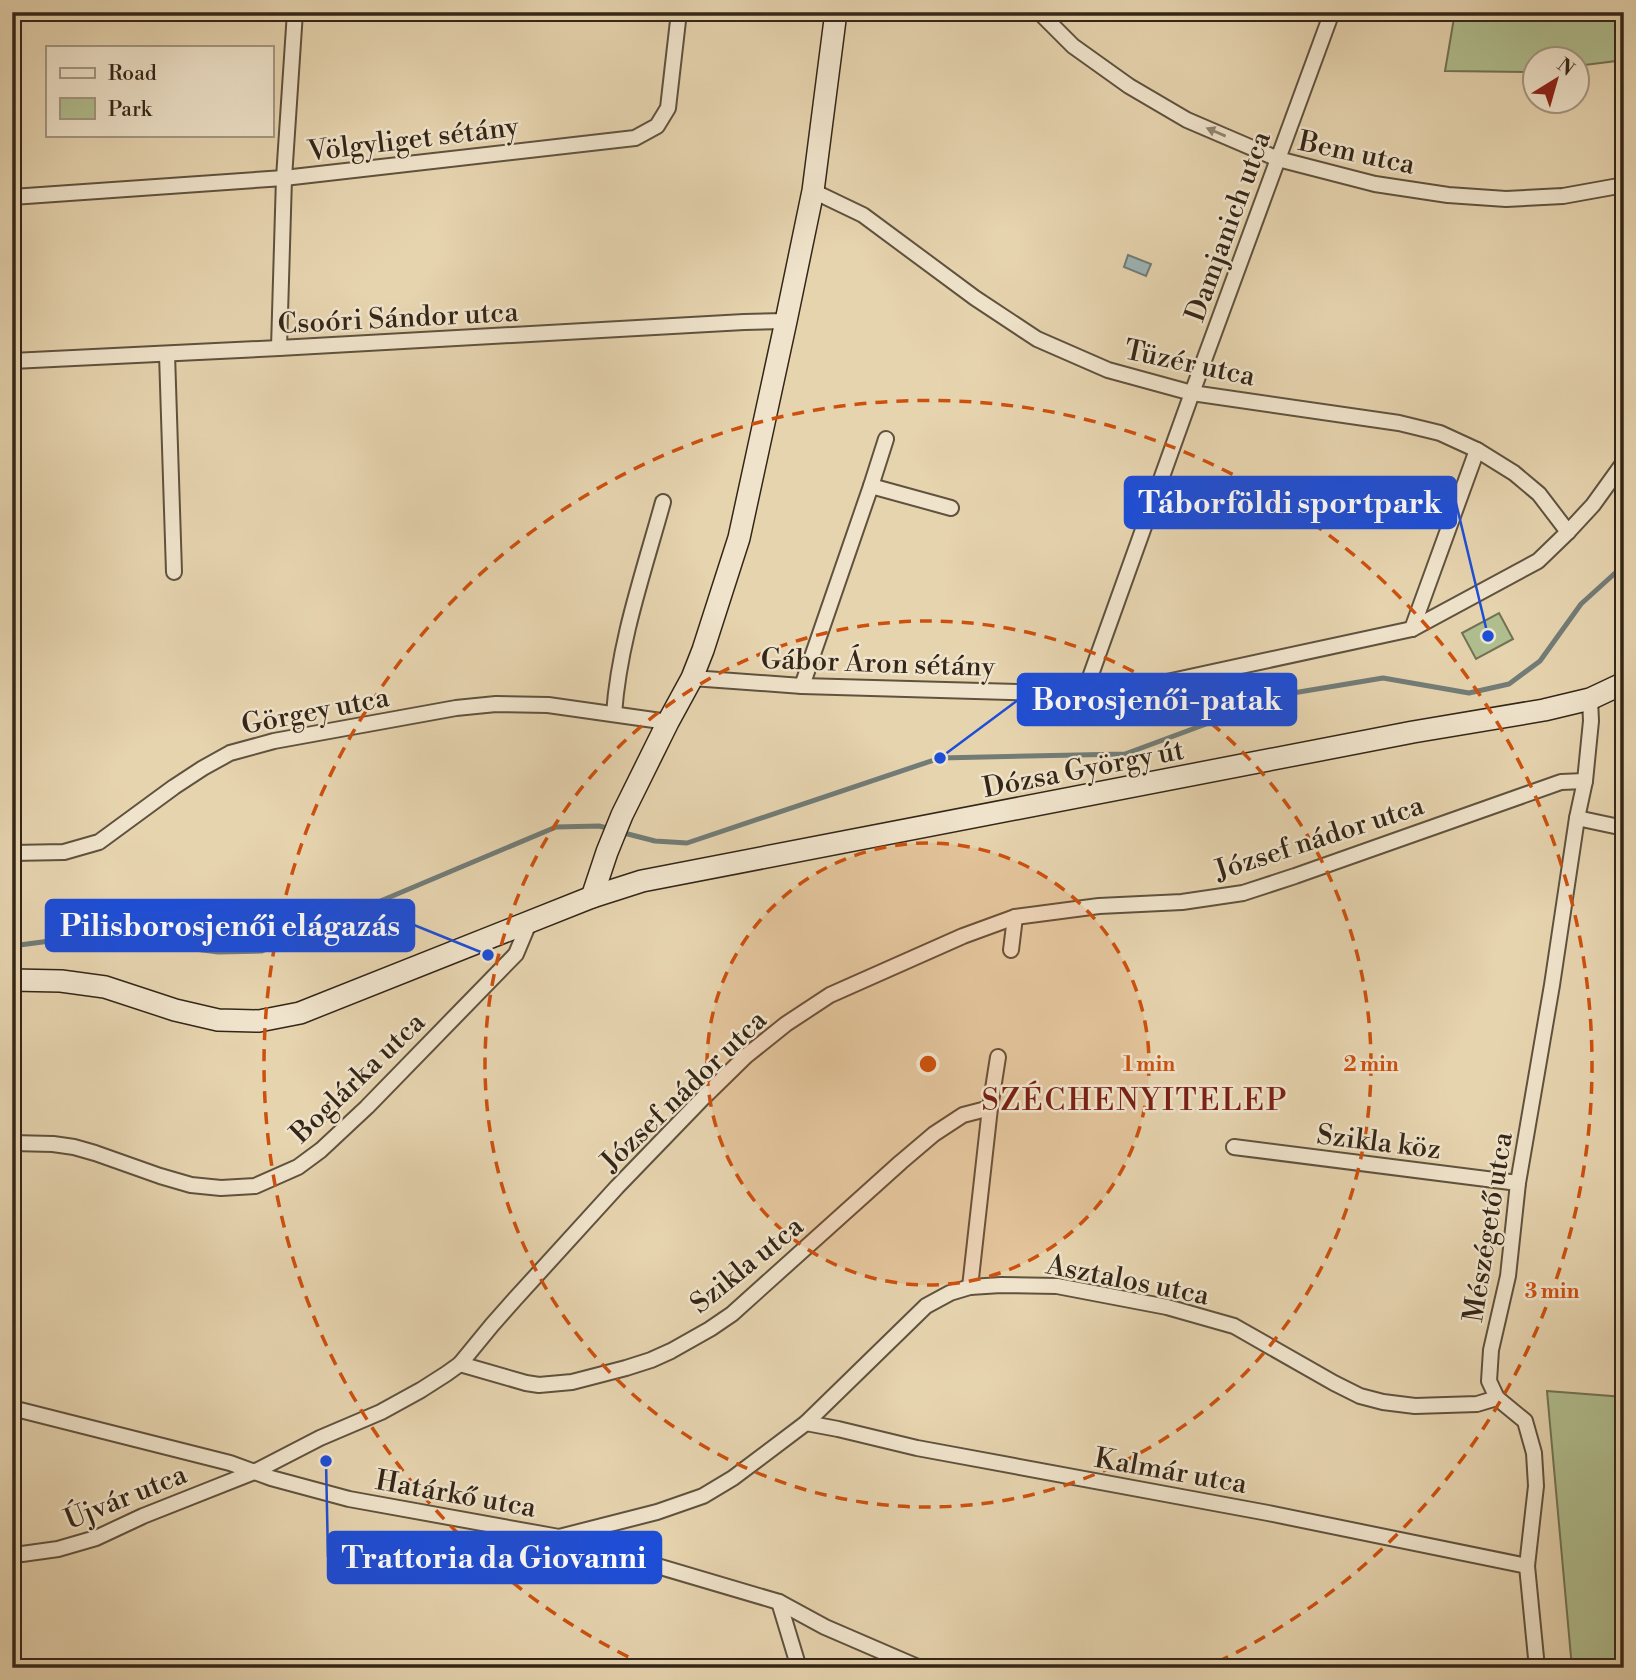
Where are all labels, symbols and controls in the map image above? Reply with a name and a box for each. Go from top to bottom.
legend [46,46,273,136]
north arrow [1520,46,1590,116]
text: N [1552,53,1579,81]
text: Road [108,61,157,87]
text: Park [108,97,153,123]
street label: Völgyliget sétány [305,109,521,170]
street label: Bem utca [1294,124,1419,183]
street label: Damjanich utca [1178,126,1279,326]
one-way arrow [1205,126,1226,137]
street label: Csoóri Sándor utca [277,295,520,342]
street label: Tüzér utca [1121,333,1259,395]
callout: Táborföldi sportpark [1125,477,1456,528]
text: Táborföldi sportpark [1138,485,1442,523]
street label: Gábor Áron sétány [760,640,996,685]
callout: Borosjenői-patak [1018,674,1296,725]
street label: Görgey utca [238,680,393,743]
text: Borosjenői-patak [1032,682,1283,720]
street label: Dózsa György út [980,733,1187,806]
street label: József nádor utca [1210,788,1429,889]
callout: Pilisborosjenői elágazás [46,900,414,951]
text: Pilisborosjenői elágazás [60,908,400,946]
street label: József nádor utca [593,1002,775,1180]
street label: Boglárka utca [283,1005,433,1152]
centre of rings [916,1052,940,1076]
text: 1 min [1123,1052,1175,1078]
text: 2 min [1343,1052,1399,1078]
district label: SZÉCHENYITELEP [981,1080,1289,1120]
street label: Szikla köz [1315,1117,1443,1167]
street label: Mészégető utca [1456,1129,1521,1325]
street label: Szikla utca [683,1208,811,1321]
street label: Asztalos utca [1042,1247,1213,1314]
text: 3 min [1525,1279,1579,1305]
street label: Kalmár utca [1092,1441,1251,1502]
street label: Újvár utca [58,1455,193,1538]
street label: Határkő utca [373,1463,540,1526]
callout: Trattoria da Giovanni [328,1532,661,1583]
text: Trattoria da Giovanni [342,1540,647,1578]

